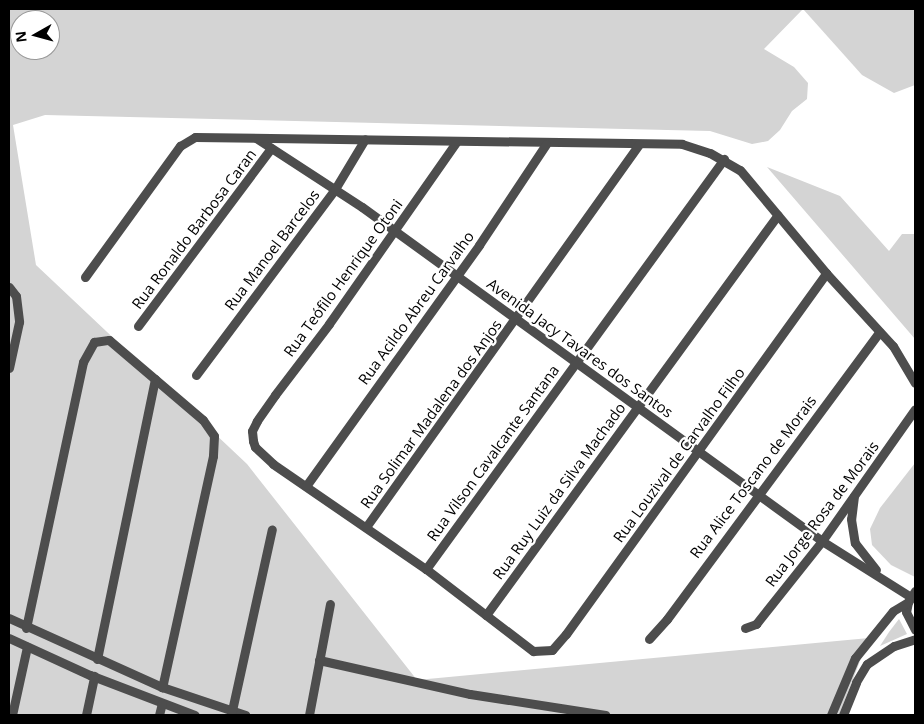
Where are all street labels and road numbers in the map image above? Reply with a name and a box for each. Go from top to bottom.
street label: Rua Ronaldo Barbosa Caran [128,145,260,313]
street label: Rua Manoel Barcelos [221,186,323,314]
street label: Rua Teófilo Henrique Otoni [280,196,406,360]
street label: Rua Acildo Abreu Carvalho [354,228,478,388]
street label: Avenida Jacy Tavares dos Santos [484,275,676,421]
street label: Rua Solimar Madalena dos Anjos [357,316,505,512]
street label: Rua Vilson Cavalcante Santana [423,361,563,545]
street label: Rua Louzival de Carvalho Filho [609,364,749,546]
street label: Rua Alice Toscano de Morais [686,392,820,562]
street label: Rua Ruy Luiz da Silva Machado [489,399,629,583]
street label: Rua Jorge Rosa de Morais [761,438,883,590]

